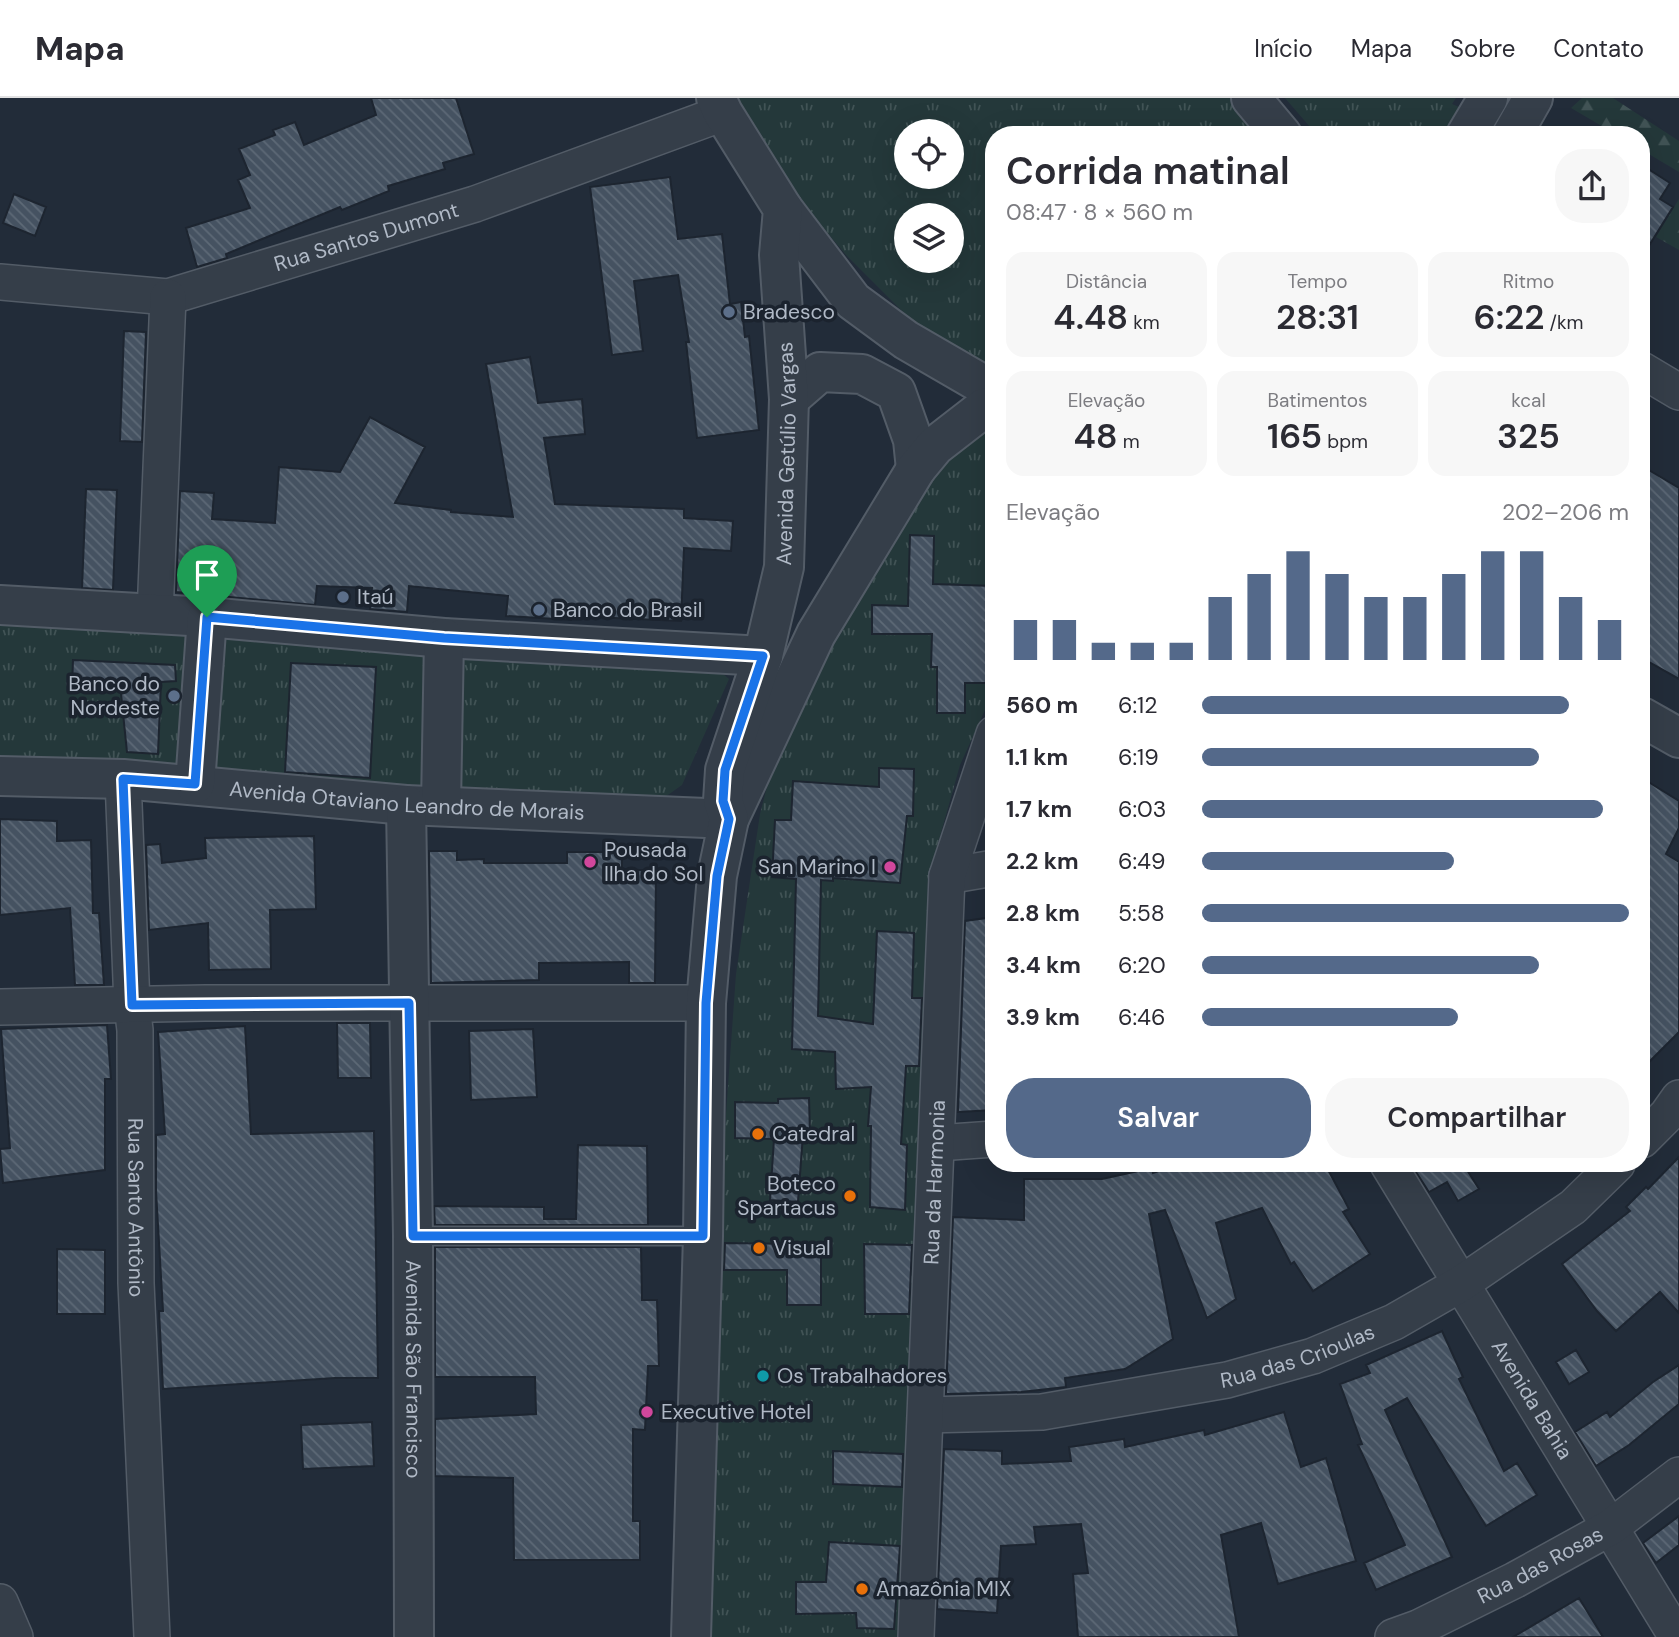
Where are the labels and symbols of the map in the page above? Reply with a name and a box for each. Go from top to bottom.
street label: Rua Santos Dumont [271,196,462,278]
place label: Bradesco [743,298,835,326]
marker: Bradesco [721,304,737,320]
street label: Avenida Getúlio Vargas [770,341,803,566]
pin [177,545,237,617]
place label: Itaú [357,583,394,611]
marker: Itaú [335,589,351,605]
place label: Banco do Brasil [553,596,703,624]
marker: Banco do Brasil [531,602,547,618]
place label: Banco do Nordeste [68,670,160,722]
marker: Banco do Nordeste [166,688,182,704]
street label: Avenida Otaviano Leandro de Morais [228,775,585,827]
place label: Pousada Ilha do Sol [604,836,703,888]
place label: San Marino I [758,853,876,881]
marker: Pousada Ilha do Sol [582,854,598,870]
marker: San Marino I [882,859,898,875]
street label: Rua da Harmonia [917,1099,952,1265]
street label: Rua Santo Antônio [121,1118,151,1298]
place label: Catedral [772,1120,855,1148]
marker: Catedral [750,1126,766,1142]
place label: Boteco Spartacus [737,1170,836,1222]
marker: Boteco Spartacus [842,1188,858,1204]
place label: Visual [773,1234,831,1262]
marker: Visual [751,1240,767,1256]
street label: Avenida São Francisco [399,1259,428,1478]
street label: Rua das Crioulas [1218,1318,1379,1395]
street label: Avenida Bahia [1485,1334,1579,1465]
place label: Os Trabalhadores [777,1362,947,1390]
marker: Os Trabalhadores [755,1368,771,1384]
place label: Executive Hotel [661,1398,811,1426]
marker: Executive Hotel [639,1404,655,1420]
street label: Rua das Rosas [1473,1520,1608,1610]
place label: Amazônia MIX [876,1575,1012,1603]
marker: Amazônia MIX [854,1581,870,1597]

